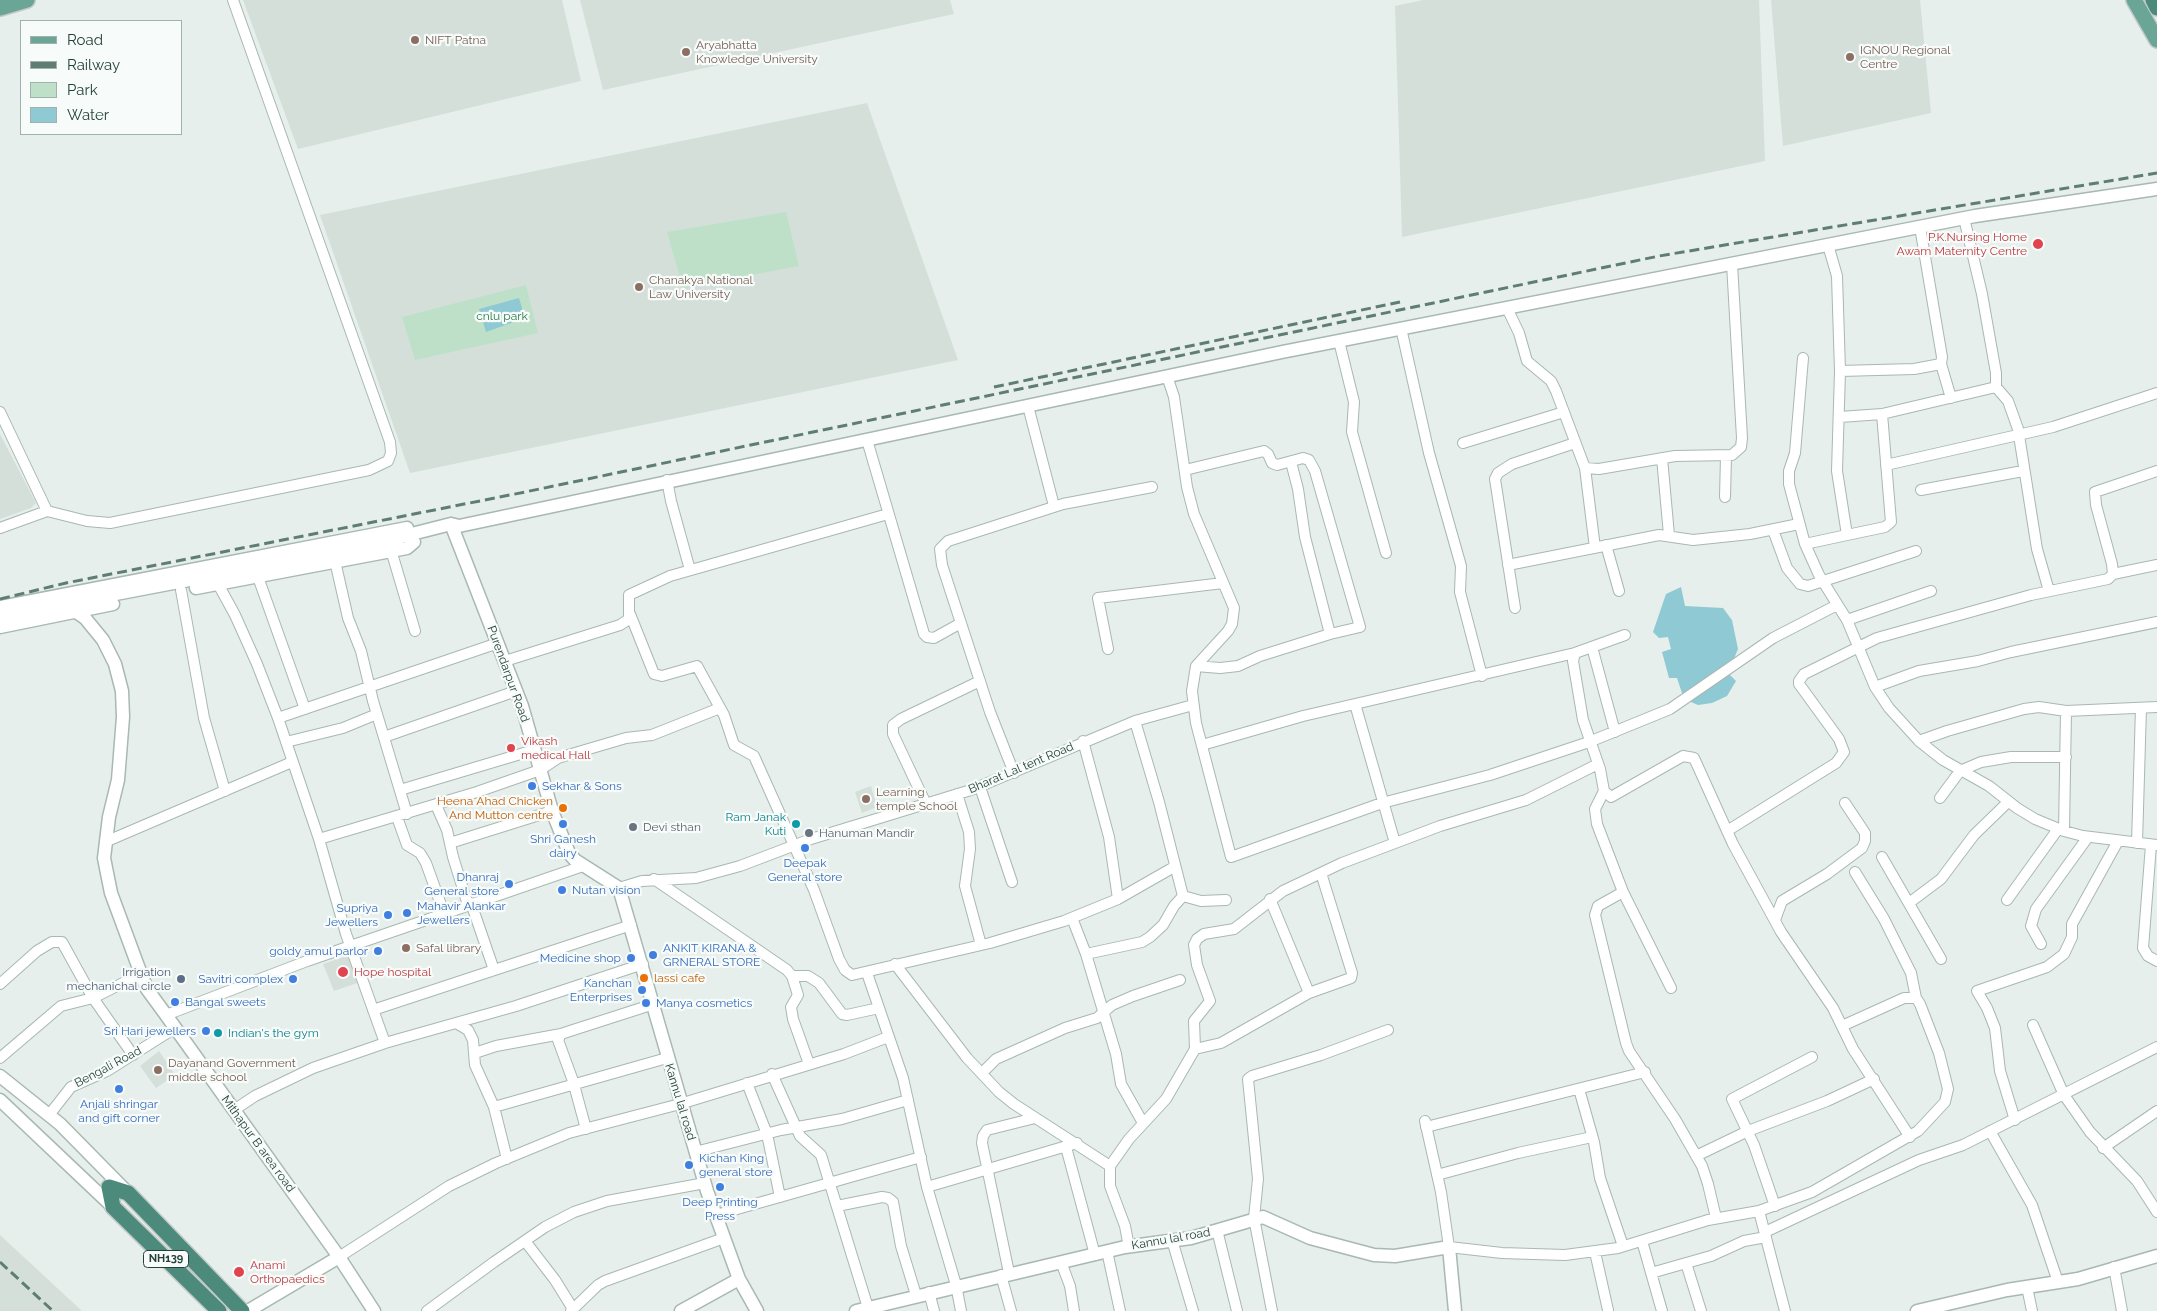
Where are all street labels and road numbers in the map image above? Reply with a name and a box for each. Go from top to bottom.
street label: Purendarpur Road [484,624,532,724]
street label: Bharat Lal tent Road [966,739,1076,797]
street label: Bengali Road [72,1043,144,1091]
street label: Kannu lal road [661,1062,699,1142]
street label: Mithapur B area road [218,1093,298,1195]
street label: Kannu lal road [1130,1225,1212,1253]
road number: NH139 [144,1250,188,1268]

